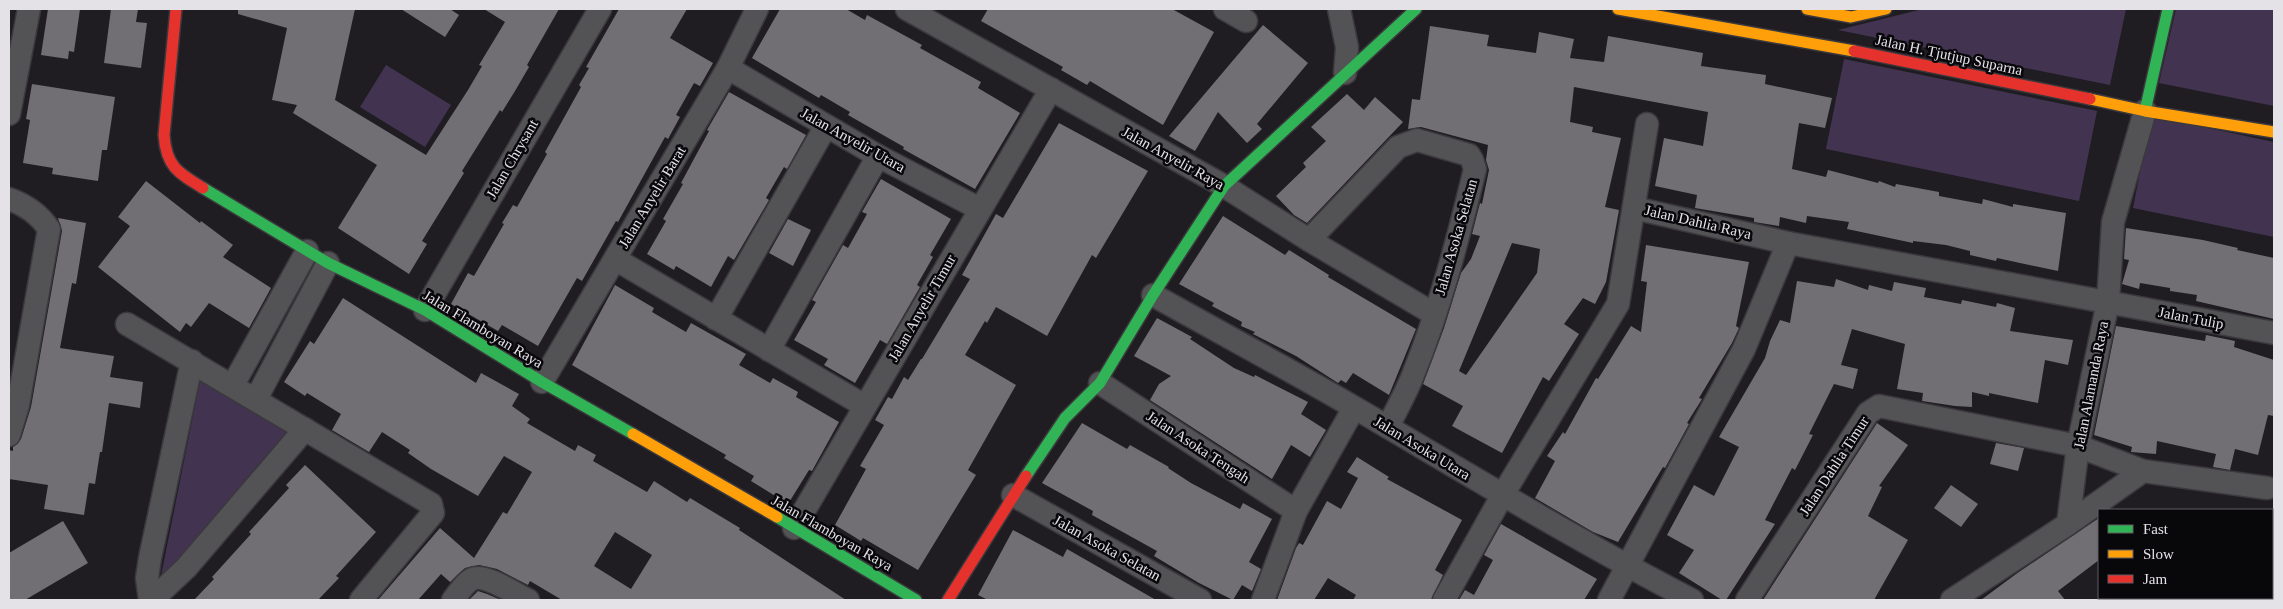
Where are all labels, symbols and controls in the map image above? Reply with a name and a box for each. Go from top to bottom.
street label: Jalan H. Tjutjup Suparna [1874,32,2024,78]
street label: Jalan Anyelir Utara [798,105,908,175]
street label: Jalan Chrysant [483,116,542,201]
street label: Jalan Anyelir Raya [1119,123,1227,193]
street label: Jalan Anyelir Barat [615,143,689,251]
street label: Jalan Asoka Selatan [1432,177,1480,297]
street label: Jalan Dahlia Raya [1643,202,1753,242]
street label: Jalan Anyelir Timur [885,252,959,364]
street label: Jalan Flamboyan Raya [420,287,546,371]
street label: Jalan Tulip [2157,304,2225,332]
street label: Jalan Alamanda Raya [2071,319,2111,450]
street label: Jalan Asoka Tengah [1144,408,1253,487]
street label: Jalan Asoka Utara [1371,413,1473,483]
street label: Jalan Dahlia Timur [1796,413,1872,519]
street label: Jalan Flamboyan Raya [769,492,895,574]
legend [2098,509,2273,599]
street label: Jalan Asoka Selatan [1051,512,1164,584]
text: Fast [2143,521,2169,537]
text: Slow [2143,546,2174,562]
text: Jam [2143,571,2167,587]

